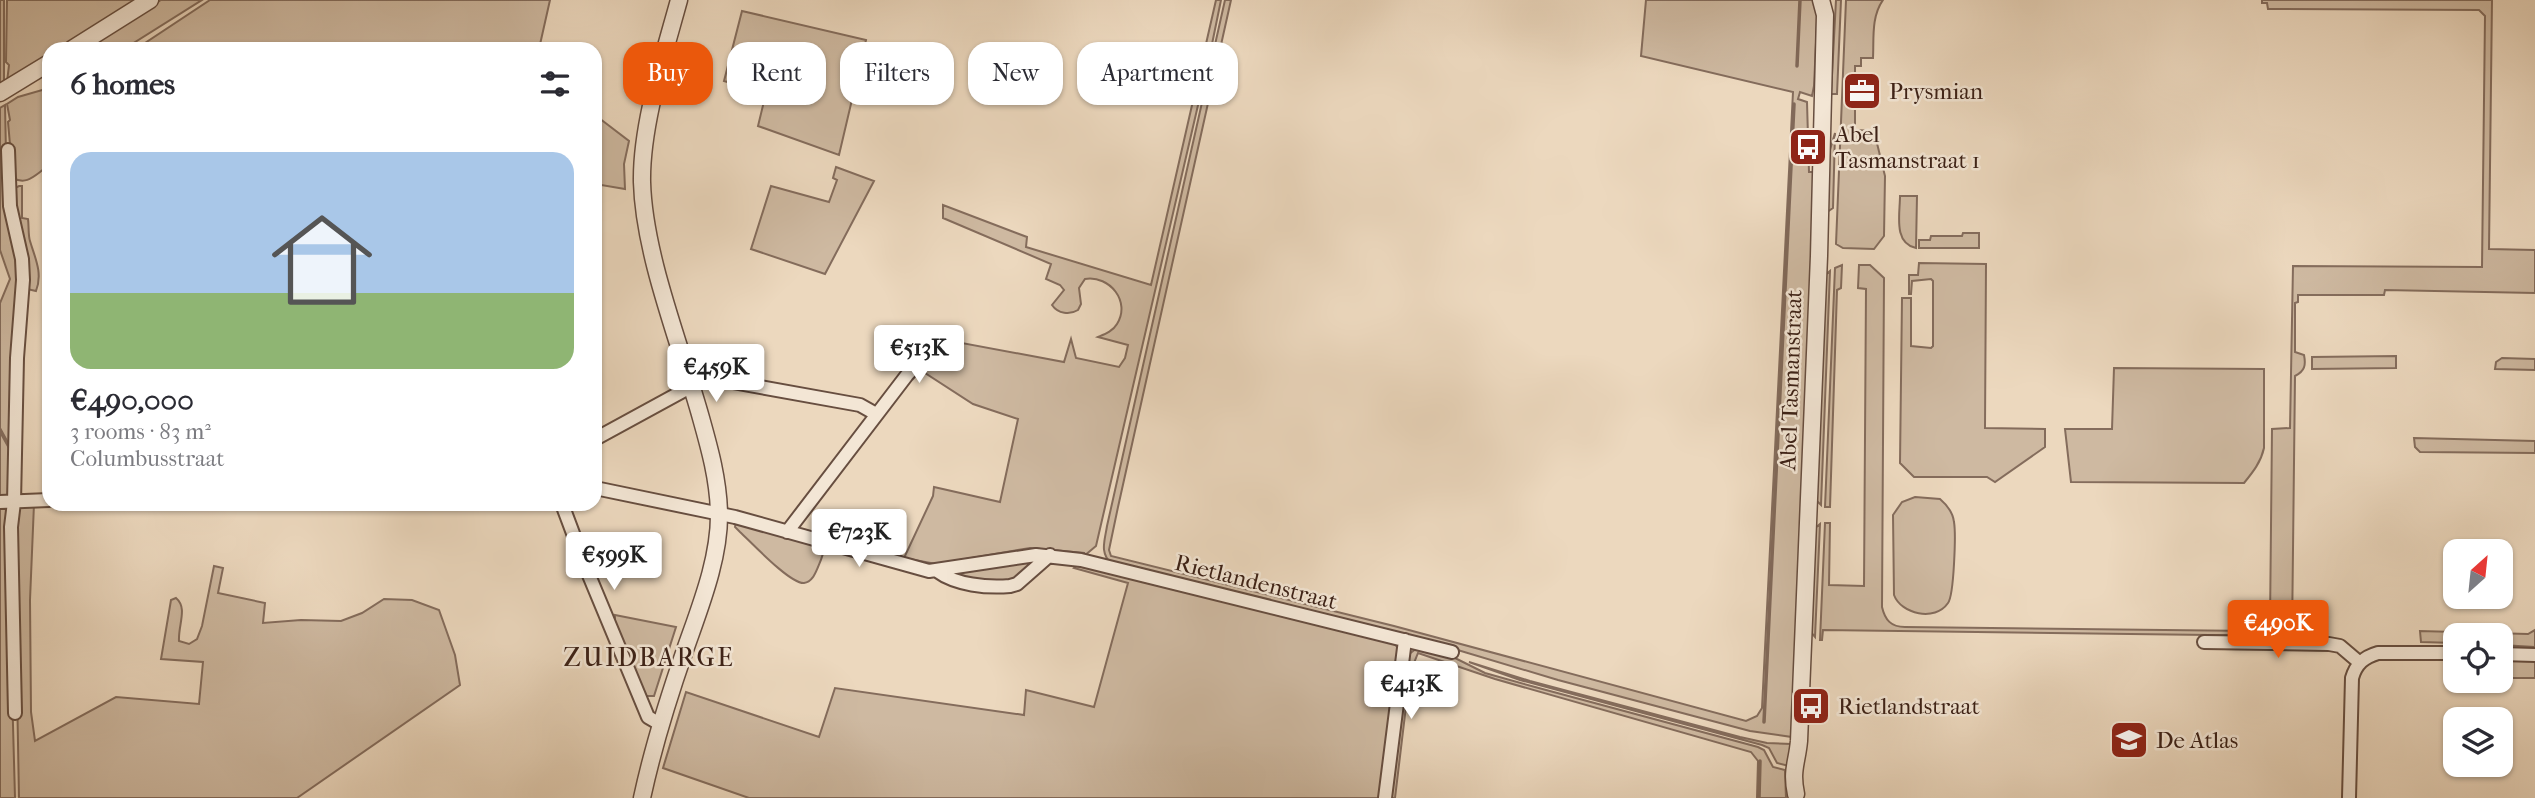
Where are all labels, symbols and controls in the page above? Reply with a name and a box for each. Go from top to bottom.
chip: Buy [623,42,713,105]
chip: Rent [727,42,826,105]
chip: Filters [840,42,954,105]
chip: New [968,42,1063,105]
chip: Apartment [1077,42,1238,105]
icon: filters [536,65,574,103]
text: 6 homes [70,67,175,102]
office icon: Prysmian [1841,70,1883,112]
place label: Prysmian [1889,78,1984,105]
place label: Abel Tasmanstraat 1 [1834,121,1980,174]
bus stop icon: Abel Tasmanstraat 1 [1787,126,1829,168]
icon: home [259,197,385,323]
street label: Abel Tasmanstraat [1774,289,1808,472]
pin: €513K [870,326,968,385]
text: €513K [890,334,948,361]
pin: €459K [667,344,765,404]
text: €459K [683,353,749,380]
text: €490,000 [70,383,194,418]
text: 3 rooms · 83 m² [70,418,211,445]
text: Columbusstraat [70,445,225,472]
pin: €723K [810,510,908,569]
text: €723K [828,518,890,545]
pin: €599K [565,532,663,592]
north arrow [2443,539,2513,609]
map controls [2443,539,2513,777]
text: €599K [582,541,646,568]
street label: Rietlandenstraat [1172,549,1340,615]
pin: €490K [2229,600,2327,660]
text: €490K [2244,609,2312,636]
button: locate [2443,623,2513,693]
district label: ZUIDBARGE [563,642,735,673]
pin: €413K [1362,662,1460,721]
text: €413K [1380,670,1442,697]
bus stop icon: Rietlandstraat [1790,685,1832,727]
place label: Rietlandstraat [1838,693,1980,720]
button: layers [2443,707,2513,777]
school or university icon: De Atlas [2108,719,2150,761]
place label: De Atlas [2156,727,2238,754]

